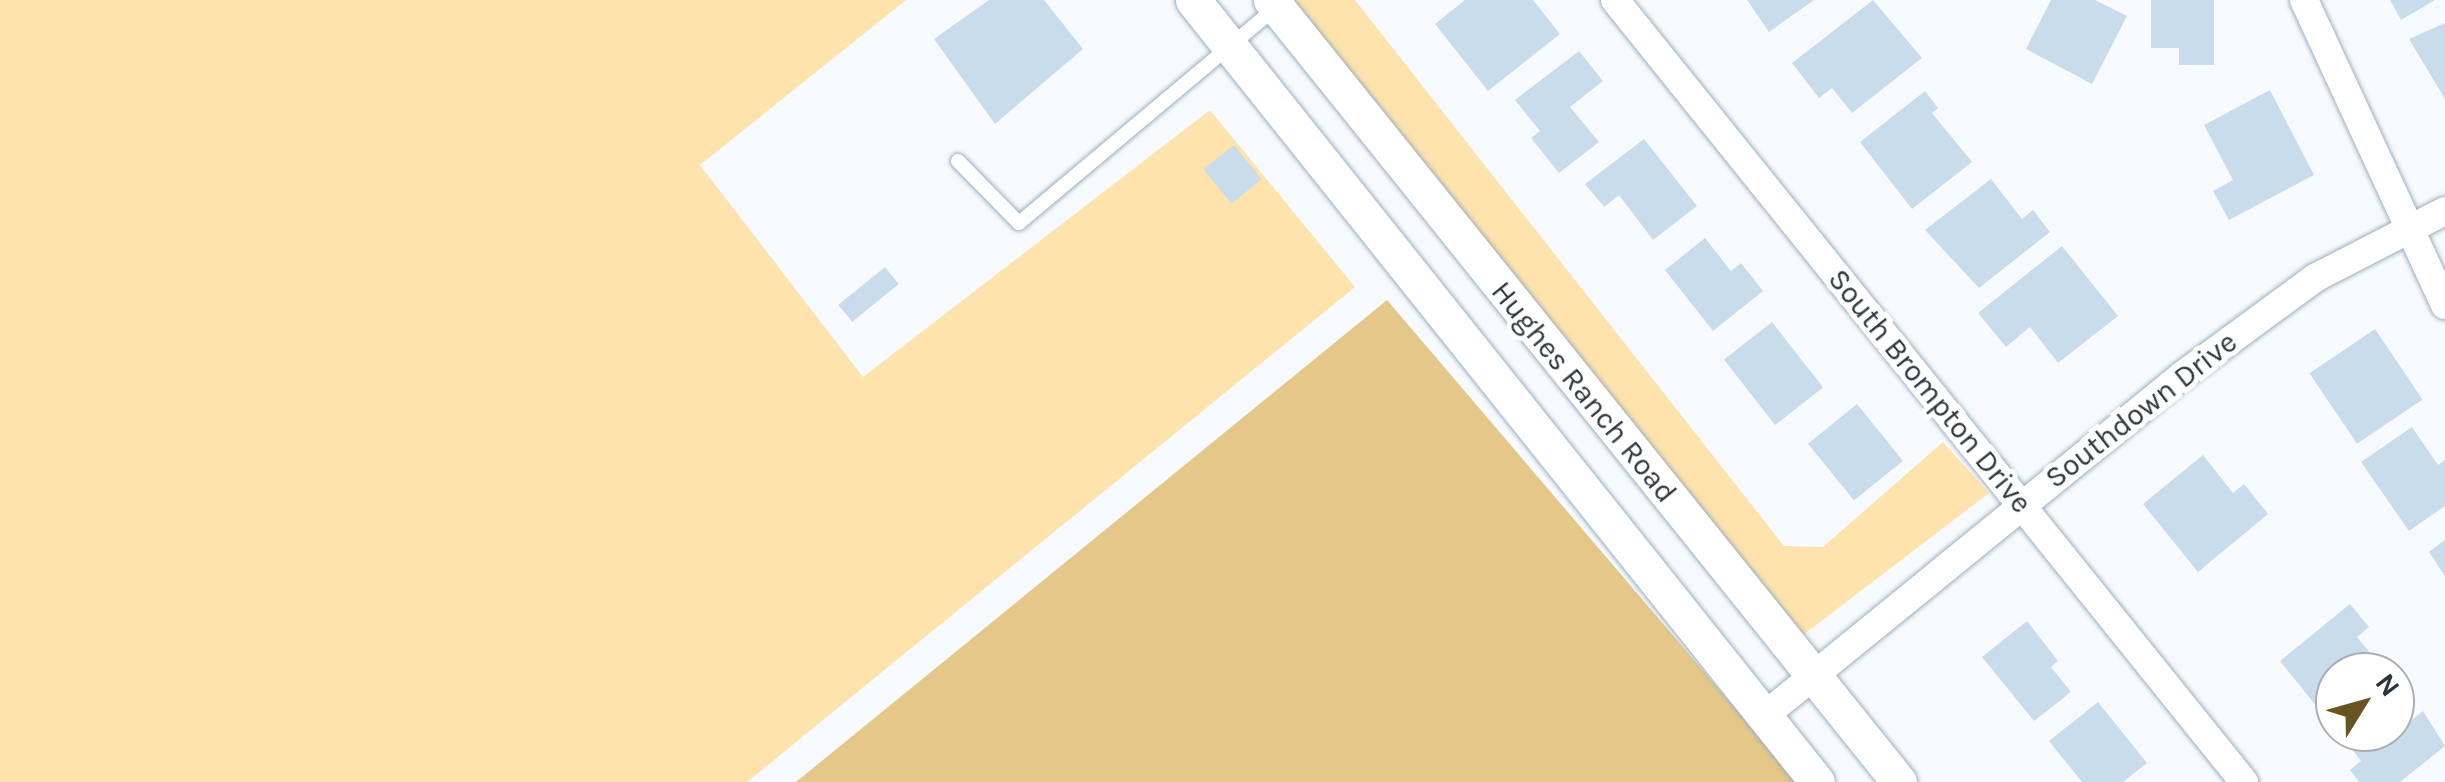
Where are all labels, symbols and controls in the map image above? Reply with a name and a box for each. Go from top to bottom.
street label: South Brompton Drive [1820,262,2040,520]
street label: Hughes Ranch Road [1484,274,1684,510]
street label: Southdown Drive [2038,324,2244,496]
north arrow [2315,652,2415,752]
text: N [2369,667,2407,703]

